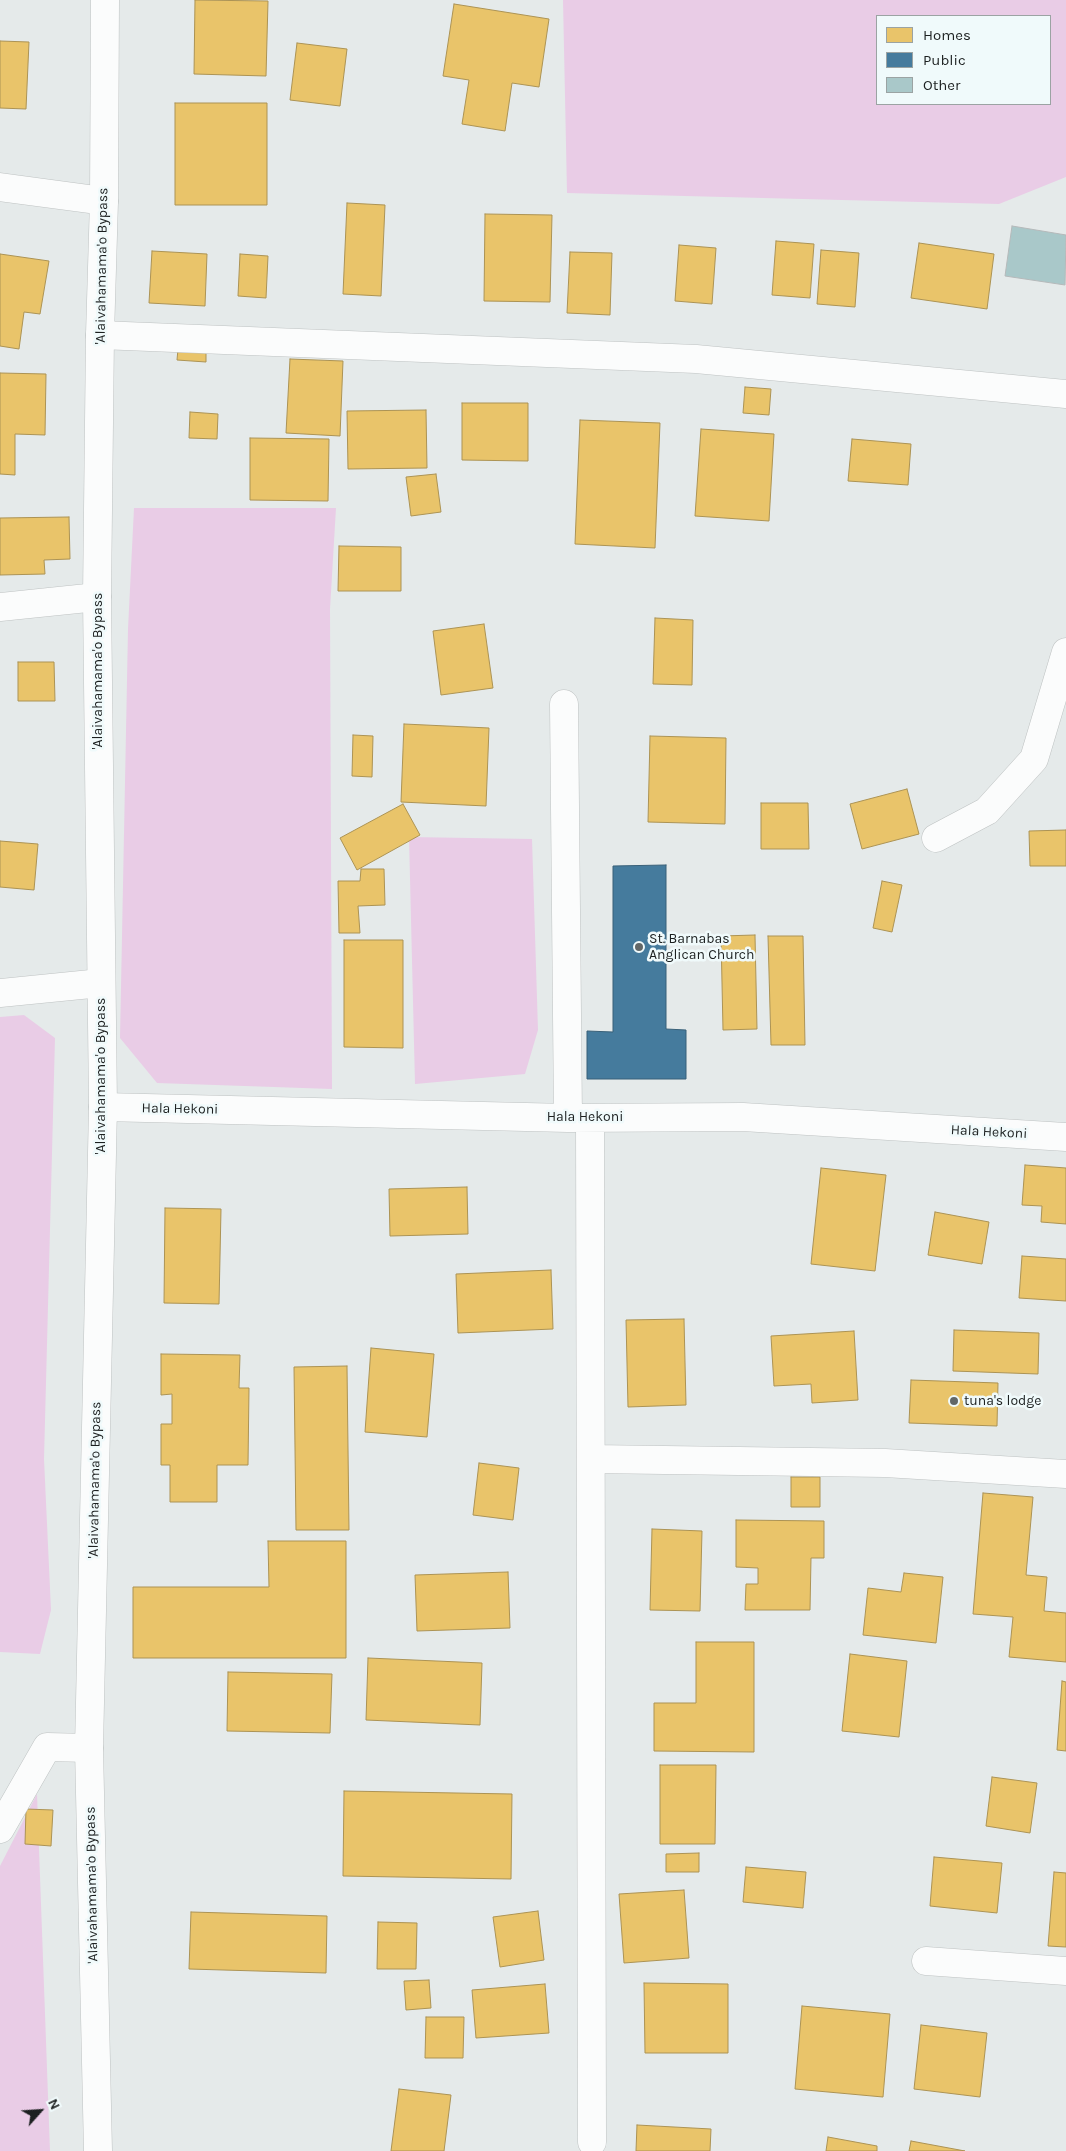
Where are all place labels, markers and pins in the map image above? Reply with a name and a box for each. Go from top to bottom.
place label: St. Barnabas Anglican Church [649,931,754,964]
marker: St. Barnabas Anglican Church [633,941,645,953]
place label: tuna's lodge [964,1393,1041,1409]
marker: tuna's lodge [948,1395,960,1407]

